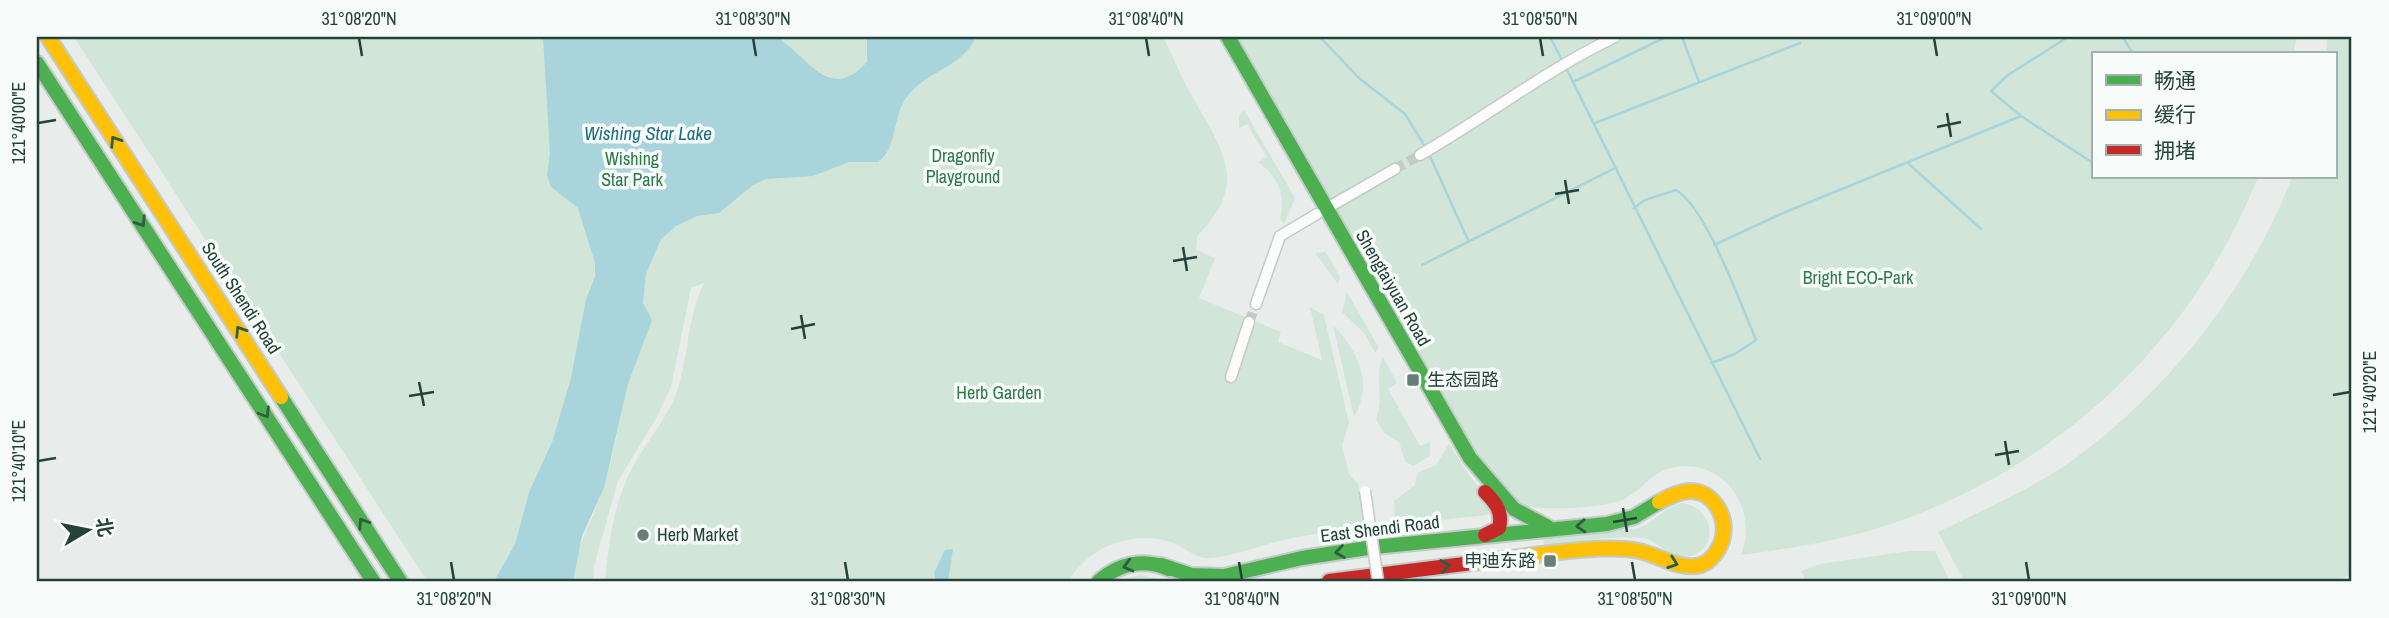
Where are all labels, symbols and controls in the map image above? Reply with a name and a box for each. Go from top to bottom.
text: 31°08'20"N [321,6,397,31]
text: 31°08'30"N [715,6,791,31]
text: 31°08'40"N [1108,6,1184,31]
text: 31°08'50"N [1502,6,1578,31]
text: 31°09'00"N [1896,6,1972,31]
legend [2092,52,2336,178]
text: 畅通 [2154,66,2196,95]
text: 121°40'00"E [6,82,31,164]
text: 缓行 [2154,100,2196,129]
water label: Wishing Star Lake [584,120,712,146]
one-way arrow [111,136,124,149]
text: 拥堵 [2154,136,2196,165]
park label: Dragonfly Playground [926,143,1000,189]
park label: Wishing Star Park [601,146,663,192]
one-way arrow [133,215,146,228]
street label: Shengtaiyuan Road [1350,225,1437,351]
street label: South Shendi Road [196,237,287,359]
park label: Bright ECO-Park [1803,265,1914,290]
one-way arrow [235,326,248,339]
text: 121°40'20"E [2357,351,2382,433]
place label: 生态园路 [1427,367,1499,392]
marker: 生态园路 [1405,372,1421,388]
park label: Herb Garden [956,380,1042,405]
one-way arrow [257,406,270,419]
text: 121°40'10"E [6,420,31,502]
north arrow [52,496,122,566]
street label: East Shendi Road [1319,509,1441,548]
text: 北 [90,515,119,539]
one-way arrow [358,518,371,531]
one-way arrow [1576,518,1587,533]
place label: Herb Market [657,522,738,547]
marker: Herb Market [635,527,651,543]
one-way arrow [1334,544,1346,559]
place label: 申迪东路 [1464,548,1536,573]
marker: 申迪东路 [1542,553,1558,569]
one-way arrow [1667,555,1679,569]
one-way arrow [1123,558,1135,572]
one-way arrow [1439,559,1451,574]
text: 31°08'20"N [416,586,492,611]
text: 31°08'30"N [810,586,886,611]
text: 31°08'40"N [1204,586,1280,611]
text: 31°08'50"N [1597,586,1673,611]
text: 31°09'00"N [1991,586,2067,611]

